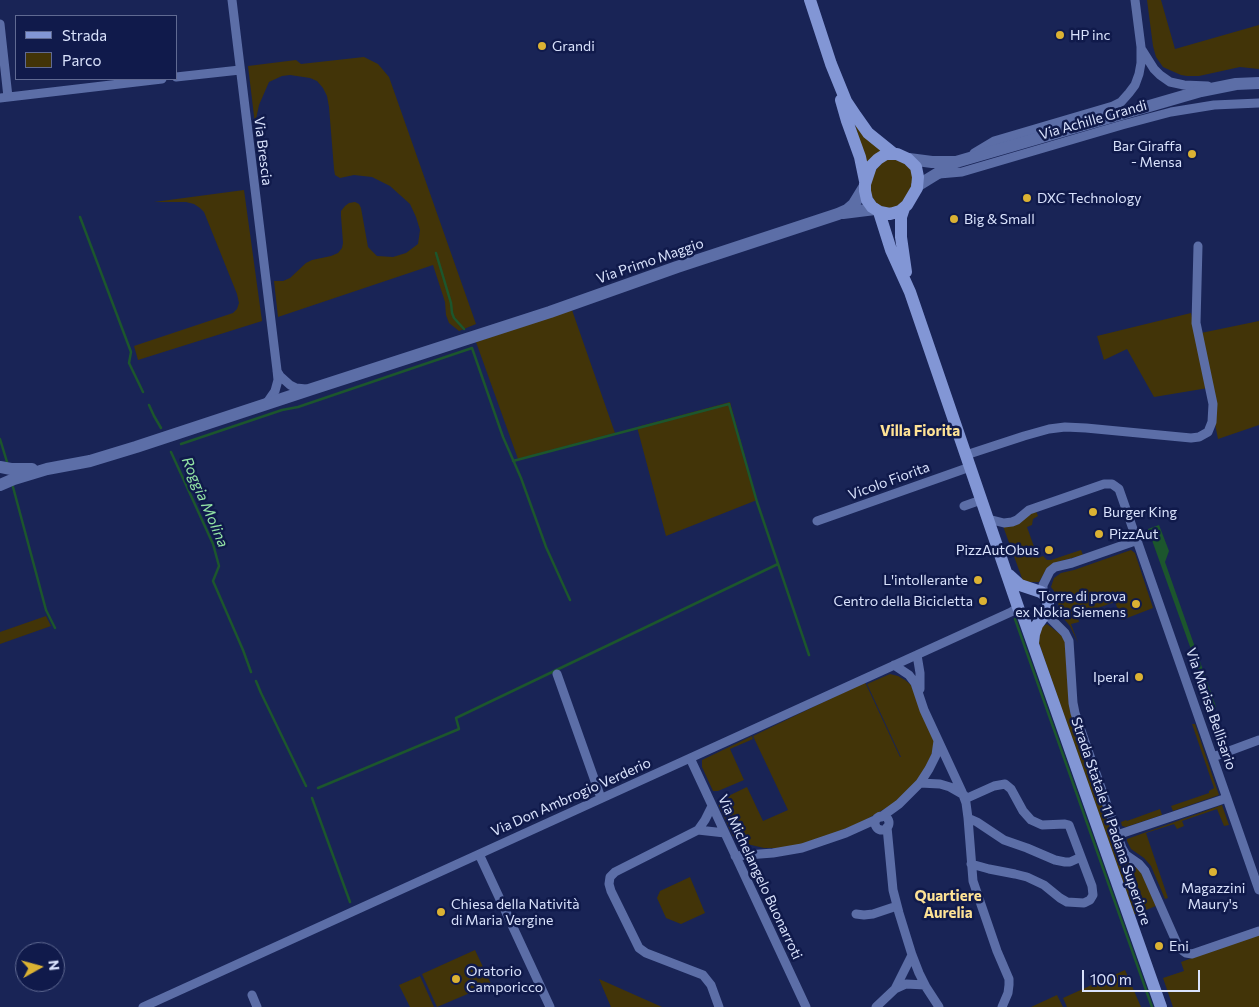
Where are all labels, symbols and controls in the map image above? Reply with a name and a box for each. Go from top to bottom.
legend [15,15,178,80]
text: Strada [62,26,107,44]
place label: HP inc [1070,27,1111,43]
marker: HP inc [1054,29,1066,41]
place label: Grandi [552,38,595,54]
marker: Grandi [536,40,548,52]
text: Parco [62,51,101,69]
street label: Via Achille Grandi [1037,97,1149,143]
street label: Via Brescia [250,116,276,186]
place label: Bar Giraffa - Mensa [1113,138,1182,170]
marker: Bar Giraffa - Mensa [1186,148,1198,160]
place label: DXC Technology [1037,190,1141,206]
marker: DXC Technology [1021,192,1033,204]
place label: Big & Small [964,211,1035,227]
marker: Big & Small [948,213,960,225]
street label: Via Primo Maggio [594,235,706,287]
district label: Villa Fiorita [880,422,960,440]
water label: Roggia Molina [178,454,232,550]
street label: Vicolo Fiorita [846,459,932,503]
place label: Burger King [1103,504,1177,520]
marker: Burger King [1087,506,1099,518]
place label: PizzAut [1109,526,1158,542]
marker: PizzAut [1093,528,1105,540]
place label: PizzAutObus [956,542,1039,558]
marker: PizzAutObus [1043,544,1055,556]
place label: L'intollerante [883,572,968,588]
marker: L'intollerante [972,574,984,586]
place label: Torre di prova ex Nokia Siemens [1015,588,1126,620]
place label: Centro della Bicicletta [834,593,973,609]
marker: Centro della Bicicletta [977,595,989,607]
marker: Torre di prova ex Nokia Siemens [1130,598,1142,610]
street label: Via Marisa Bellisario [1182,646,1240,772]
place label: Iperal [1093,669,1129,685]
marker: Iperal [1133,671,1145,683]
street label: Strada Statale 11 Padana Superiore [1067,715,1155,927]
street label: Via Don Ambrogio Verderio [489,754,653,840]
street label: Via Michelangelo Buonarroti [714,792,806,962]
marker: Magazzini Maury's [1207,866,1219,878]
place label: Magazzini Maury's [1181,880,1245,912]
district label: Quartiere Aurelia [914,887,982,922]
place label: Chiesa della Natività di Maria Vergine [451,896,580,929]
marker: Chiesa della Natività di Maria Vergine [435,906,447,918]
place label: Eni [1169,938,1189,954]
marker: Eni [1153,940,1165,952]
north arrow [15,942,65,992]
text: N [45,959,63,971]
scale bar [1084,960,1202,992]
place label: Oratorio Camporicco [466,963,543,996]
text: 100 m [1090,970,1132,988]
marker: Oratorio Camporicco [450,973,462,985]

